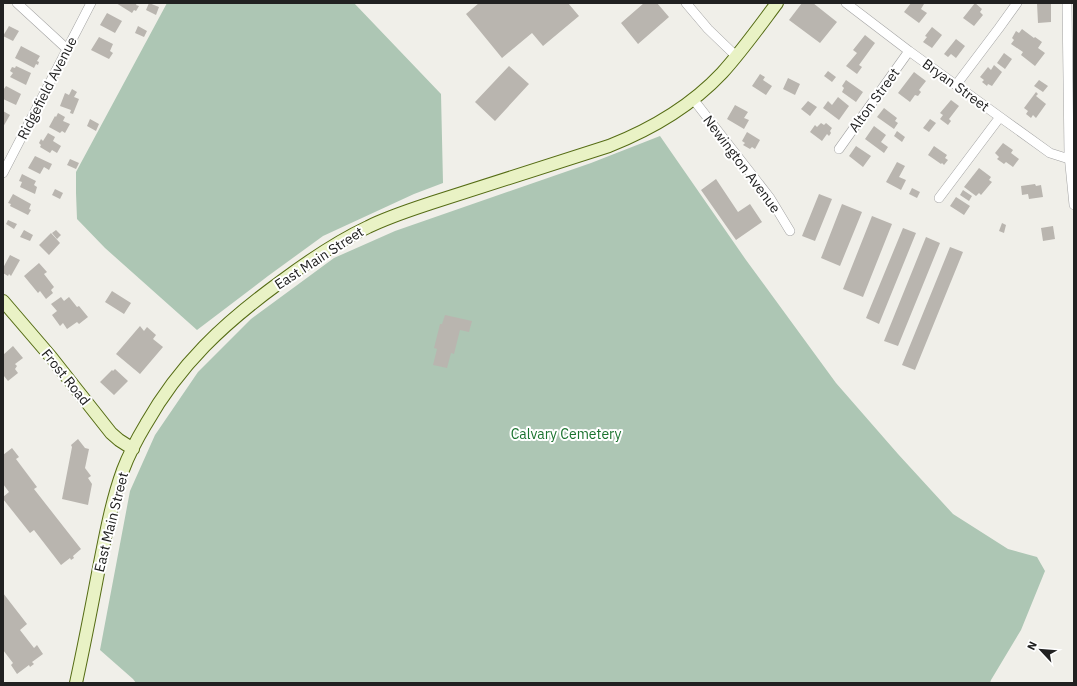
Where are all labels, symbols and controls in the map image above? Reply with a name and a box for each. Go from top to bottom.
street label: Ridgefield Avenue [13,33,81,143]
street label: Bryan Street [919,55,993,115]
street label: Alton Street [845,64,903,136]
street label: Newington Avenue [699,112,785,217]
street label: East Main Street [271,222,367,293]
street label: Frost Road [38,345,94,409]
park label: Calvary Cemetery [511,425,621,443]
street label: East Main Street [90,470,132,574]
north arrow [1021,630,1061,670]
text: N [1024,639,1040,652]

